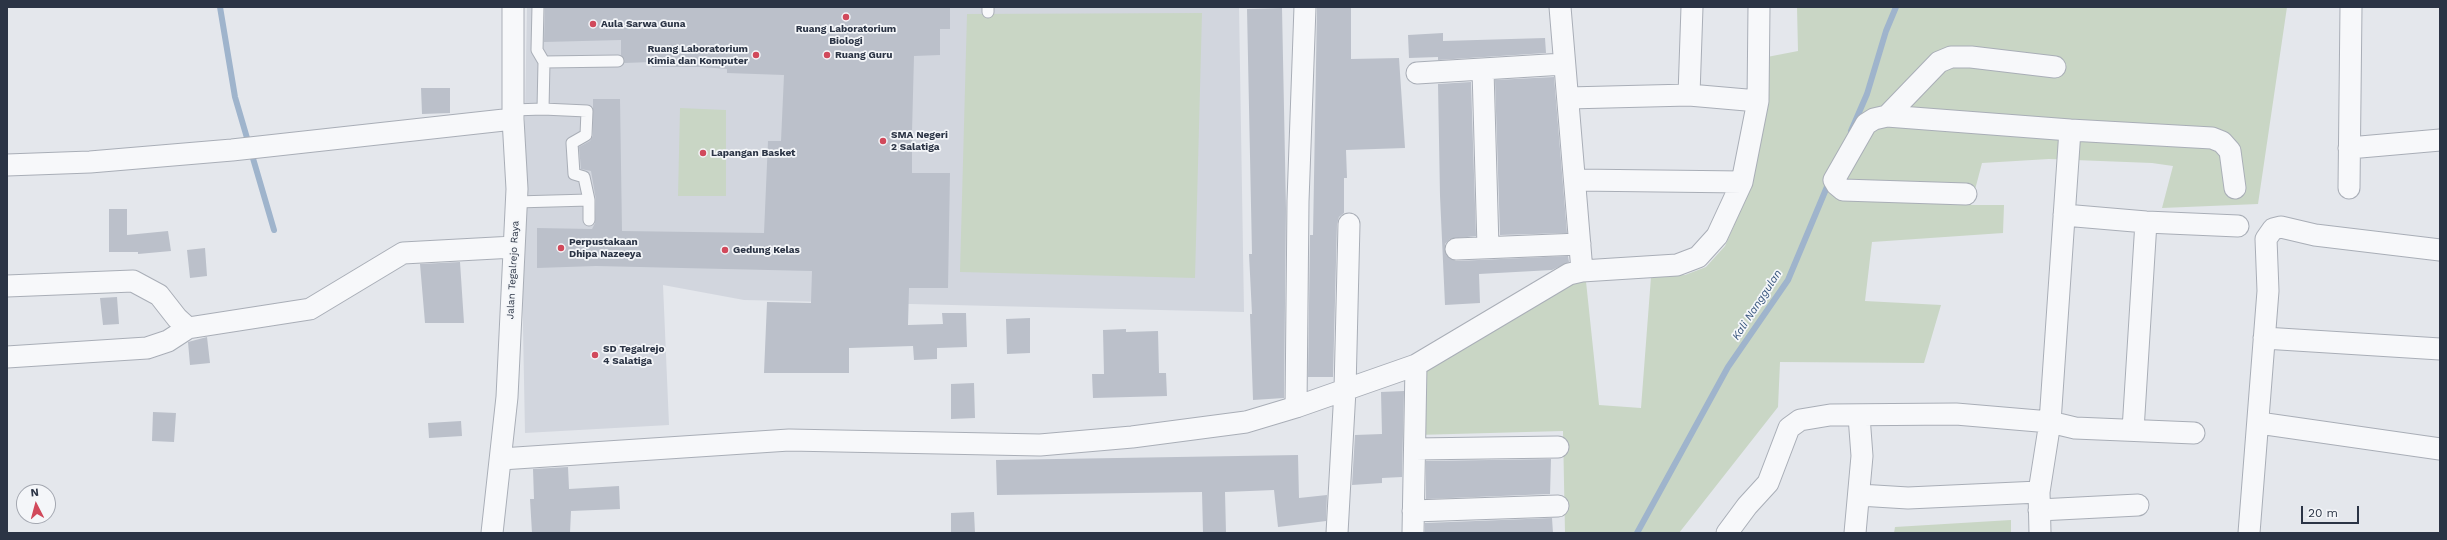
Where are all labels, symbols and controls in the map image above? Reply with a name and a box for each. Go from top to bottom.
marker: Ruang Laboratorium Biologi [841,12,851,22]
place label: Aula Sarwa Guna [601,18,685,30]
marker: Aula Sarwa Guna [588,19,598,29]
place label: Ruang Laboratorium Biologi [796,23,896,46]
place label: Ruang Laboratorium Kimia dan Komputer [647,43,748,66]
place label: Ruang Guru [835,49,892,61]
marker: Ruang Laboratorium Kimia dan Komputer [751,50,761,60]
marker: Ruang Guru [822,50,832,60]
place label: SMA Negeri 2 Salatiga [891,129,948,152]
marker: SMA Negeri 2 Salatiga [878,136,888,146]
place label: Lapangan Basket [711,147,795,159]
marker: Lapangan Basket [698,148,708,158]
street label: Jalan Tegalrejo Raya [504,220,522,320]
place label: Perpustakaan Dhipa Nazeeya [569,236,641,260]
marker: Perpustakaan Dhipa Nazeeya [556,243,566,253]
place label: Gedung Kelas [733,244,800,256]
marker: Gedung Kelas [720,245,730,255]
water label: Kali Nanggulan [1729,267,1785,343]
place label: SD Tegalrejo 4 Salatiga [603,343,664,366]
marker: SD Tegalrejo 4 Salatiga [590,350,600,360]
north arrow [16,484,56,524]
text: N [30,486,40,499]
scale bar [2303,498,2361,524]
text: 20 m [2308,506,2338,520]

